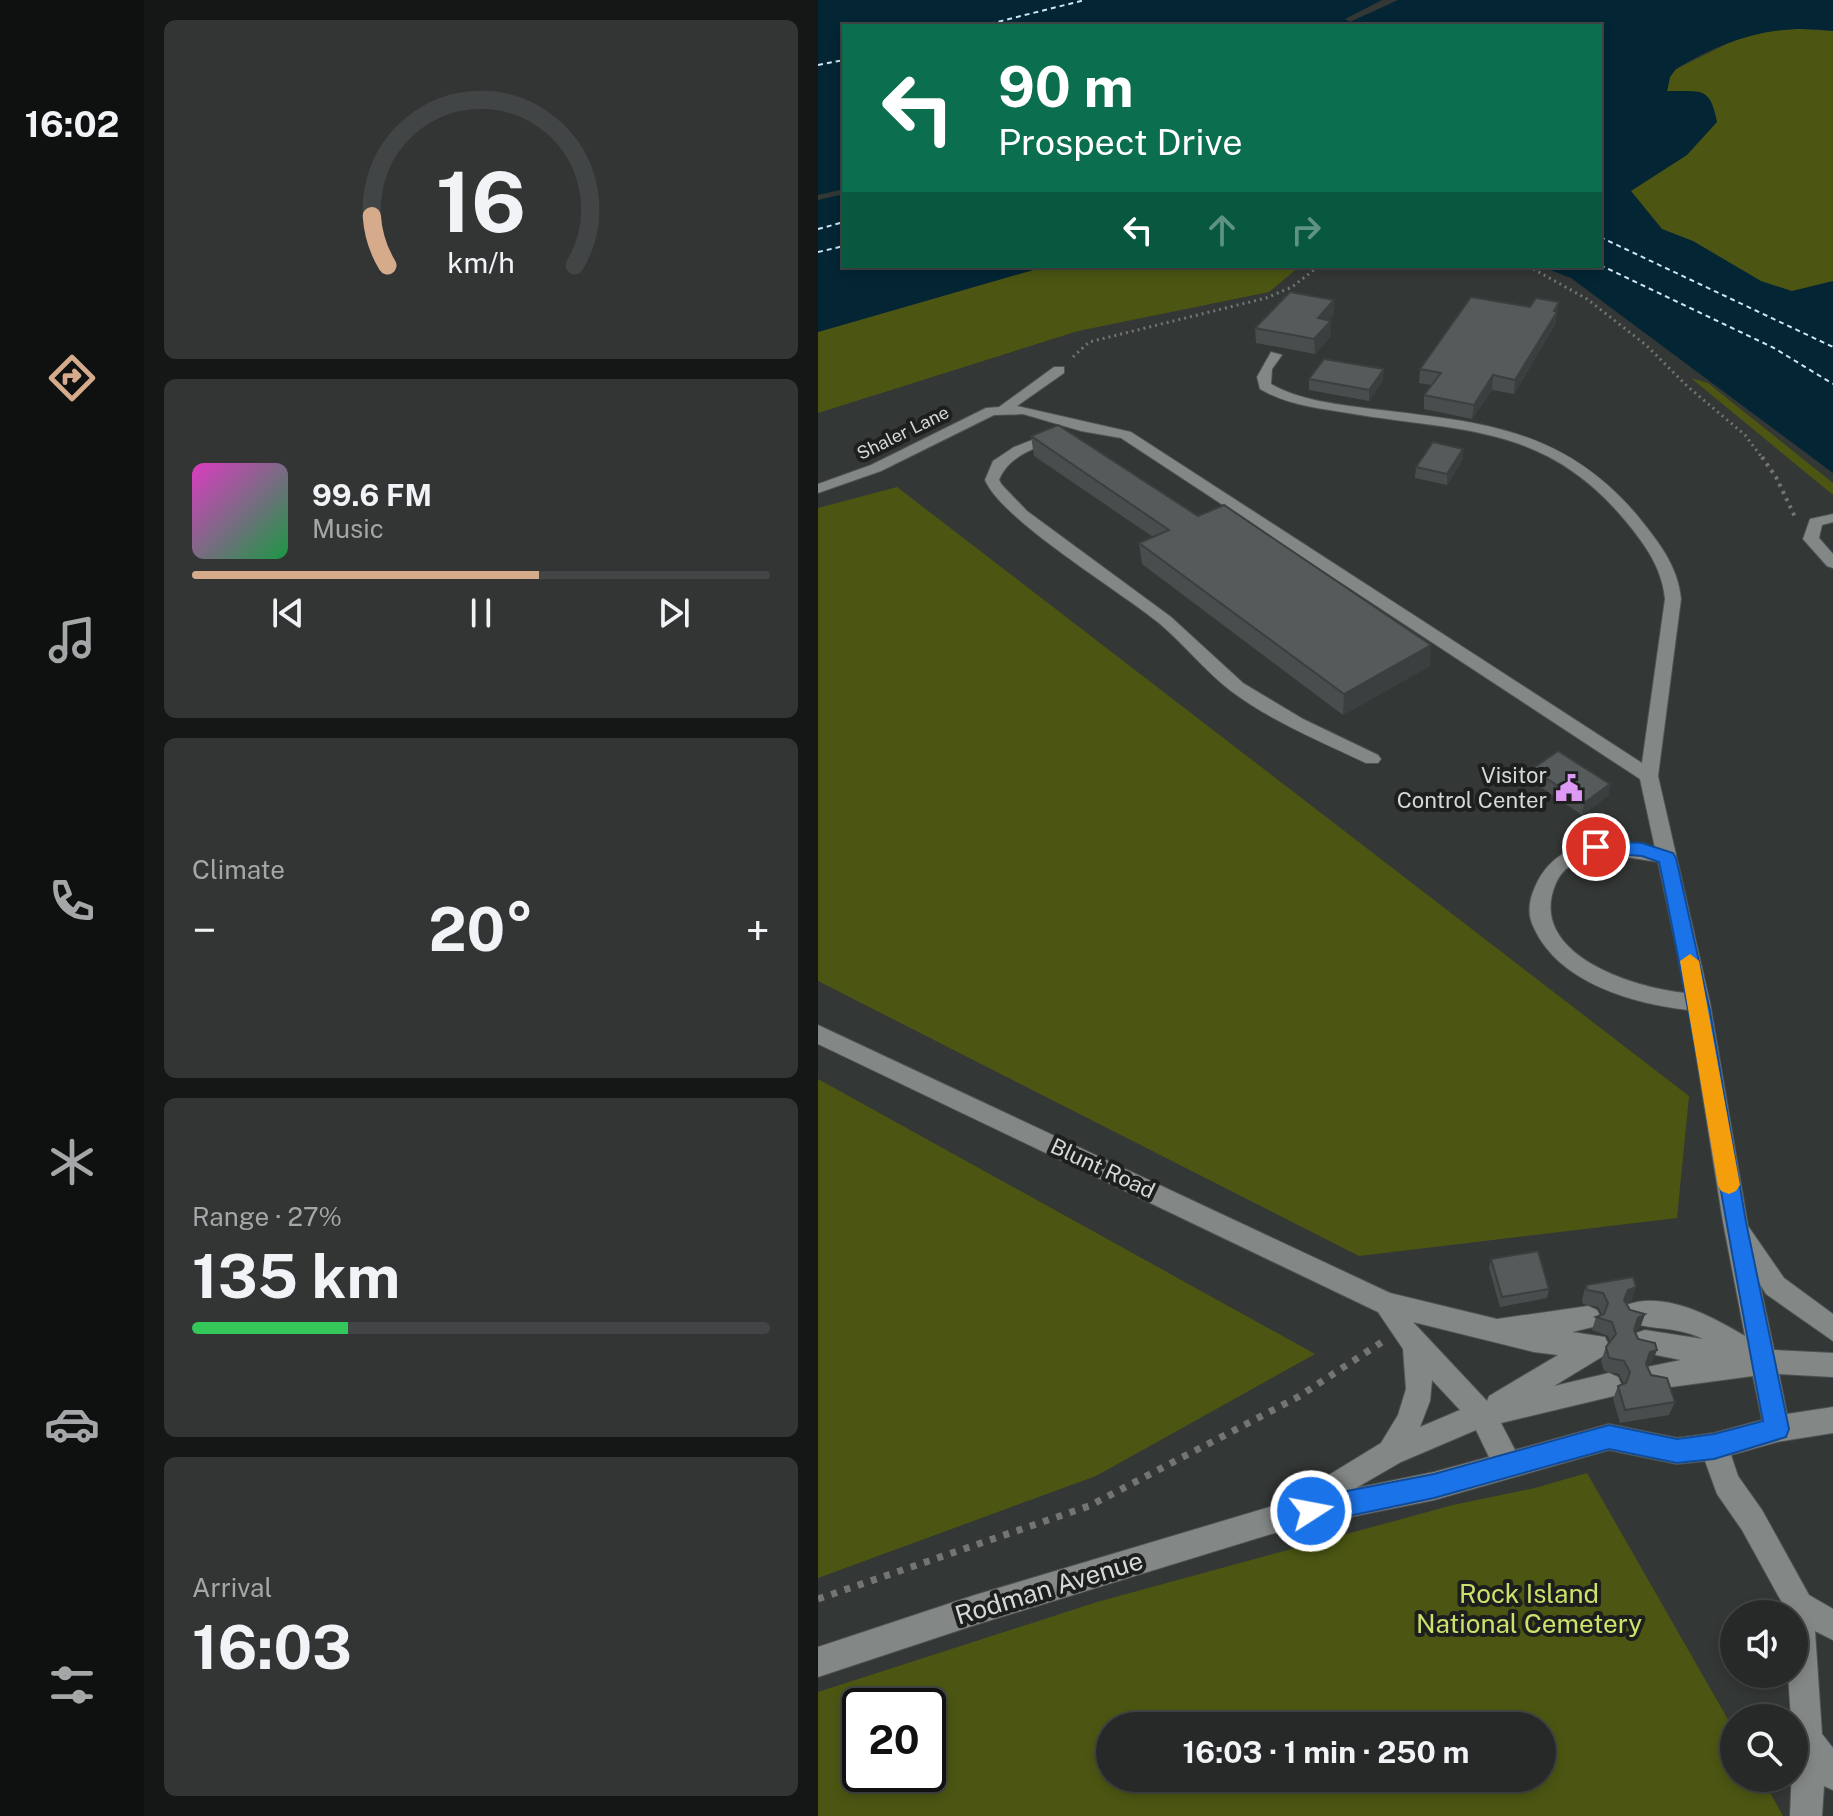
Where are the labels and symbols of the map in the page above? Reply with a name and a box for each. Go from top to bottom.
street label: Shaler Lane [853,401,952,464]
place label: Visitor Control Center [1397,762,1547,813]
public building icon: Visitor Control Center [1554,773,1584,803]
pin [1562,813,1630,881]
street label: Blunt Road [1047,1133,1159,1203]
position arrow [1269,1469,1353,1553]
street label: Rodman Avenue [951,1544,1147,1631]
park label: Rock Island National Cemetery [1416,1578,1642,1639]
speed limit sign: 20 [842,1688,946,1792]

